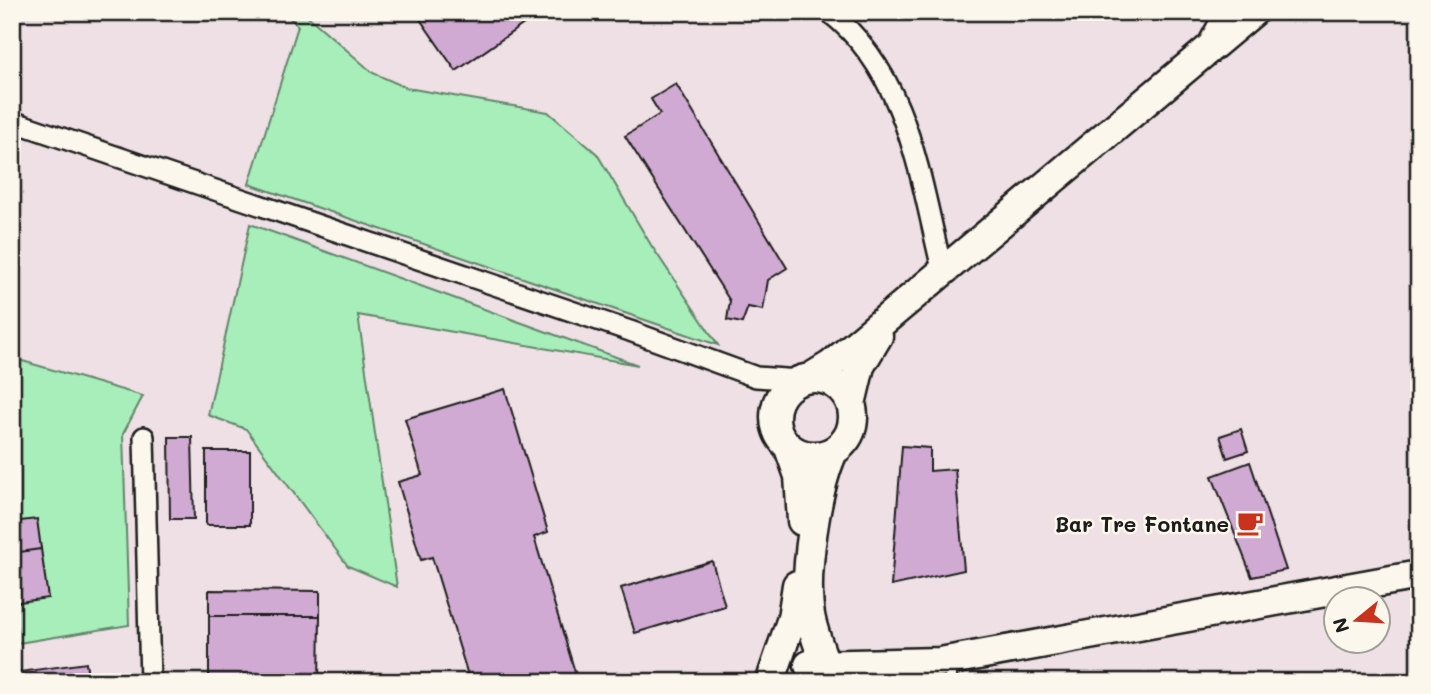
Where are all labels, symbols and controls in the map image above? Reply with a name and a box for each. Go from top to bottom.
cafe icon: Bar Tre Fontane [1235,508,1265,538]
place label: Bar Tre Fontane [1055,510,1229,537]
north arrow [1322,586,1392,656]
text: N [1326,615,1354,636]

